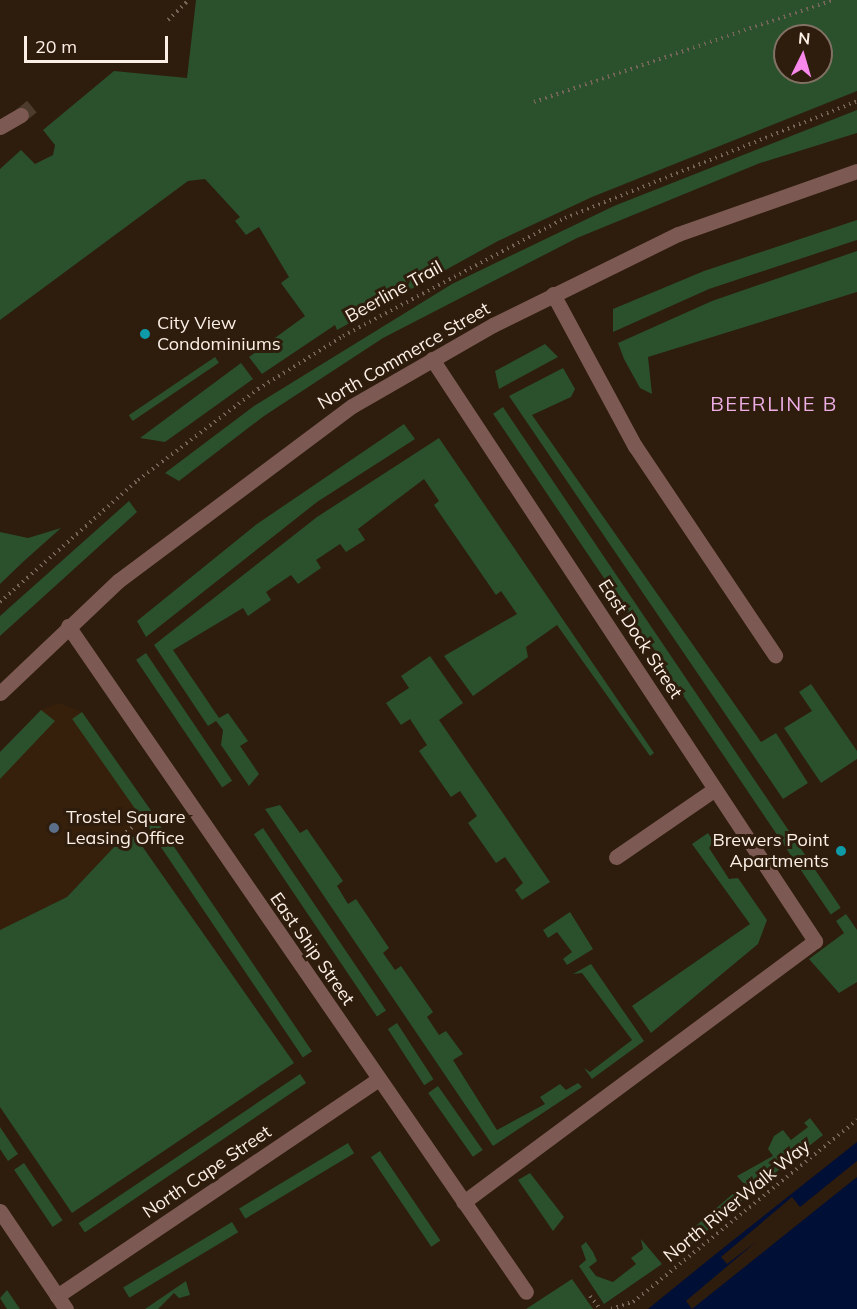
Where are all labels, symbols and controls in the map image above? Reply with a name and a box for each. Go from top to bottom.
scale bar [27,24,171,62]
north arrow [773,24,833,84]
text: N [797,28,811,49]
text: 20 m [35,35,77,58]
street label: Beerline Trail [342,257,446,327]
street label: North Commerce Street [314,298,494,414]
place label: City View Condominiums [157,313,281,356]
marker: City View Condominiums [138,327,152,341]
district label: BEERLINE B [710,391,838,415]
street label: East Dock Street [594,575,686,703]
place label: Trostel Square Leasing Office [66,807,185,850]
marker: Trostel Square Leasing Office [47,821,61,835]
place label: Brewers Point Apartments [713,830,829,872]
marker: Brewers Point Apartments [834,844,848,858]
street label: East Ship Street [265,889,359,1009]
street label: North Cape Street [139,1121,275,1223]
street label: North RiverWalk Way [659,1135,815,1267]

